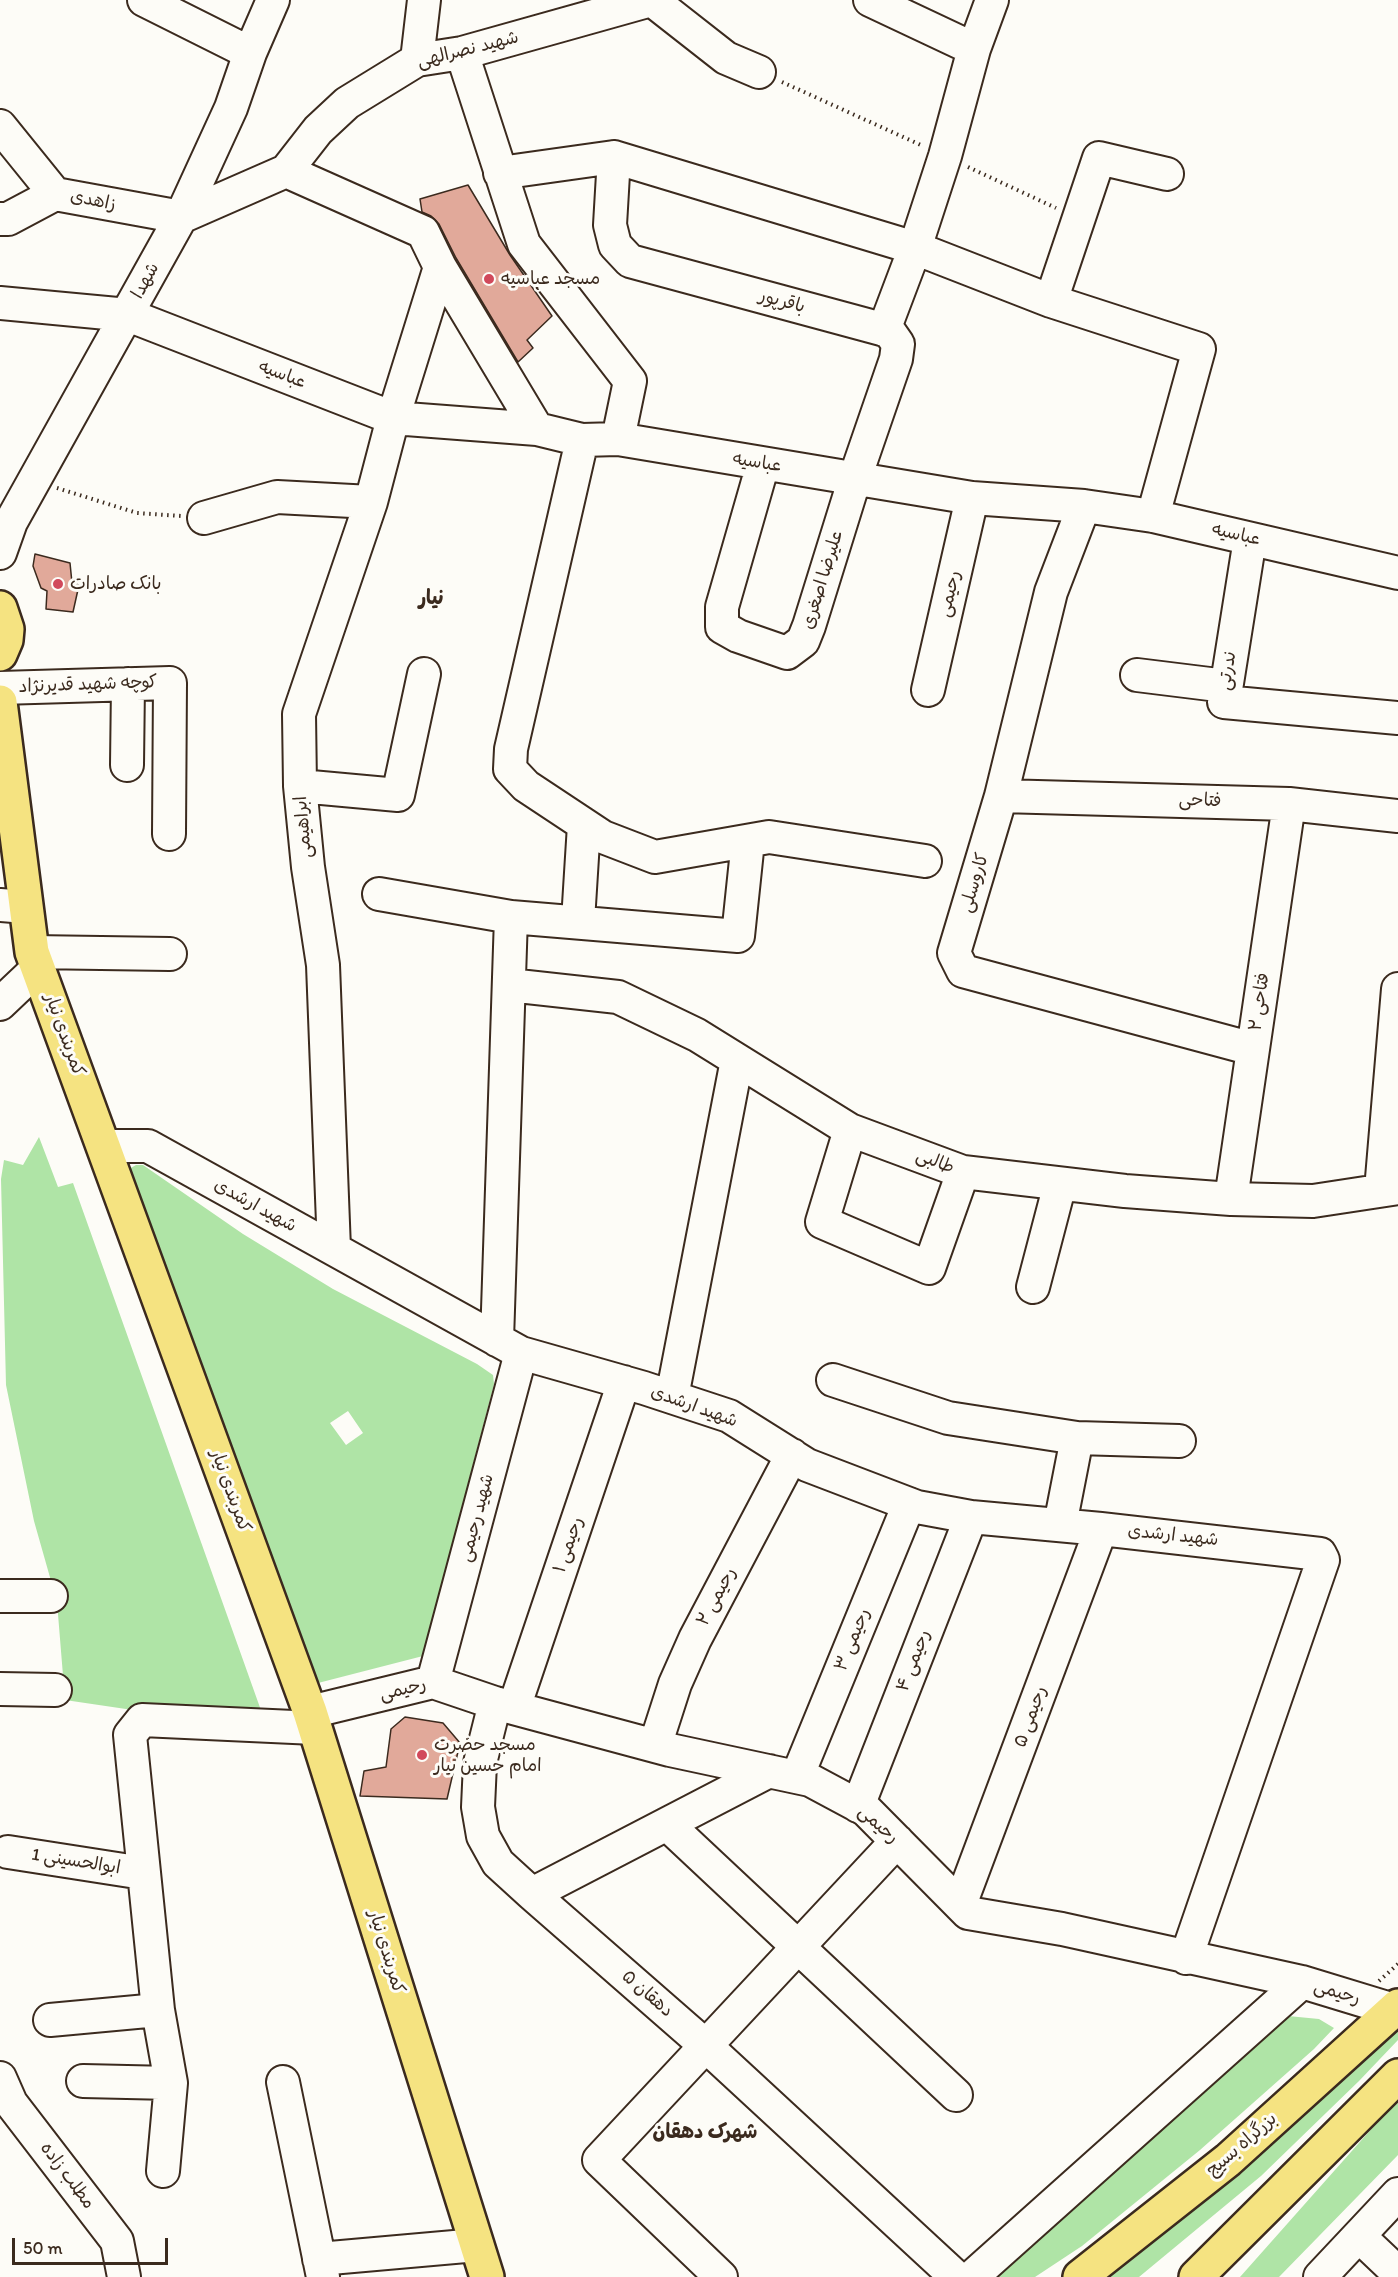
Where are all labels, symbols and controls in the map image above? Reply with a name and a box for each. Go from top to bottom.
street label: شهید نصرالهی [415,27,521,73]
street label: زاهدی [68,186,118,216]
street label: شهدا [127,259,165,303]
place label: مسجد عباسیه [501,268,600,290]
marker: مسجد عباسیه [482,272,496,286]
street label: باقرپور [757,286,807,318]
street label: عباسیه [255,356,309,394]
street label: عباسیه [731,449,783,477]
street label: عباسیه [1210,519,1262,551]
street label: علیرضا اصغری [798,528,848,632]
street label: رحیمی [934,569,966,619]
place label: بانک صادرات [70,573,162,595]
marker: بانک صادرات [51,577,65,591]
district label: نیار [418,587,444,611]
street label: ندرتی [1214,650,1242,692]
street label: کوچه شهید قدیرنژاد [18,672,158,698]
street label: فتاحی [1178,789,1222,813]
street label: ابراهیمی [291,795,317,859]
street label: کاروسلی [956,851,994,915]
street label: فتاحی ۲ [1245,971,1275,1033]
street label: کمربندی نیار [39,991,89,1079]
street label: طالبی [913,1145,957,1179]
street label: شهید ارشدی [210,1175,300,1237]
street label: شهید ارشدی [648,1381,740,1433]
street label: کمربندی نیار [205,1447,255,1535]
street label: شهید رحیمی [455,1472,499,1564]
street label: رحیمی ۱ [549,1514,589,1576]
street label: شهید ارشدی [1127,1521,1219,1551]
street label: رحیمی ۲ [693,1564,741,1630]
street label: رحیمی ۳ [831,1605,875,1675]
street label: رحیمی ۴ [892,1627,936,1695]
street label: رحیمی [378,1674,428,1706]
street label: رحیمی ۵ [1010,1683,1052,1751]
place label: مسجد حضرت امام حسین نیار [434,1734,542,1776]
marker: مسجد حضرت امام حسین نیار [415,1748,429,1762]
street label: رحیمی [853,1801,903,1849]
street label: ابوالحسینی 1 [30,1844,122,1880]
street label: کمربندی نیار [363,1908,409,1996]
street label: دهقان ۵ [617,1966,677,2022]
street label: رحیمی [1311,1976,1363,2010]
street label: بزرگراه بسیج [1202,2108,1282,2182]
district label: شهرک دهقان [653,2121,757,2145]
street label: مطلب زاده [35,2138,99,2214]
scale bar [15,2226,171,2264]
text: 50 m [23,2237,63,2259]

